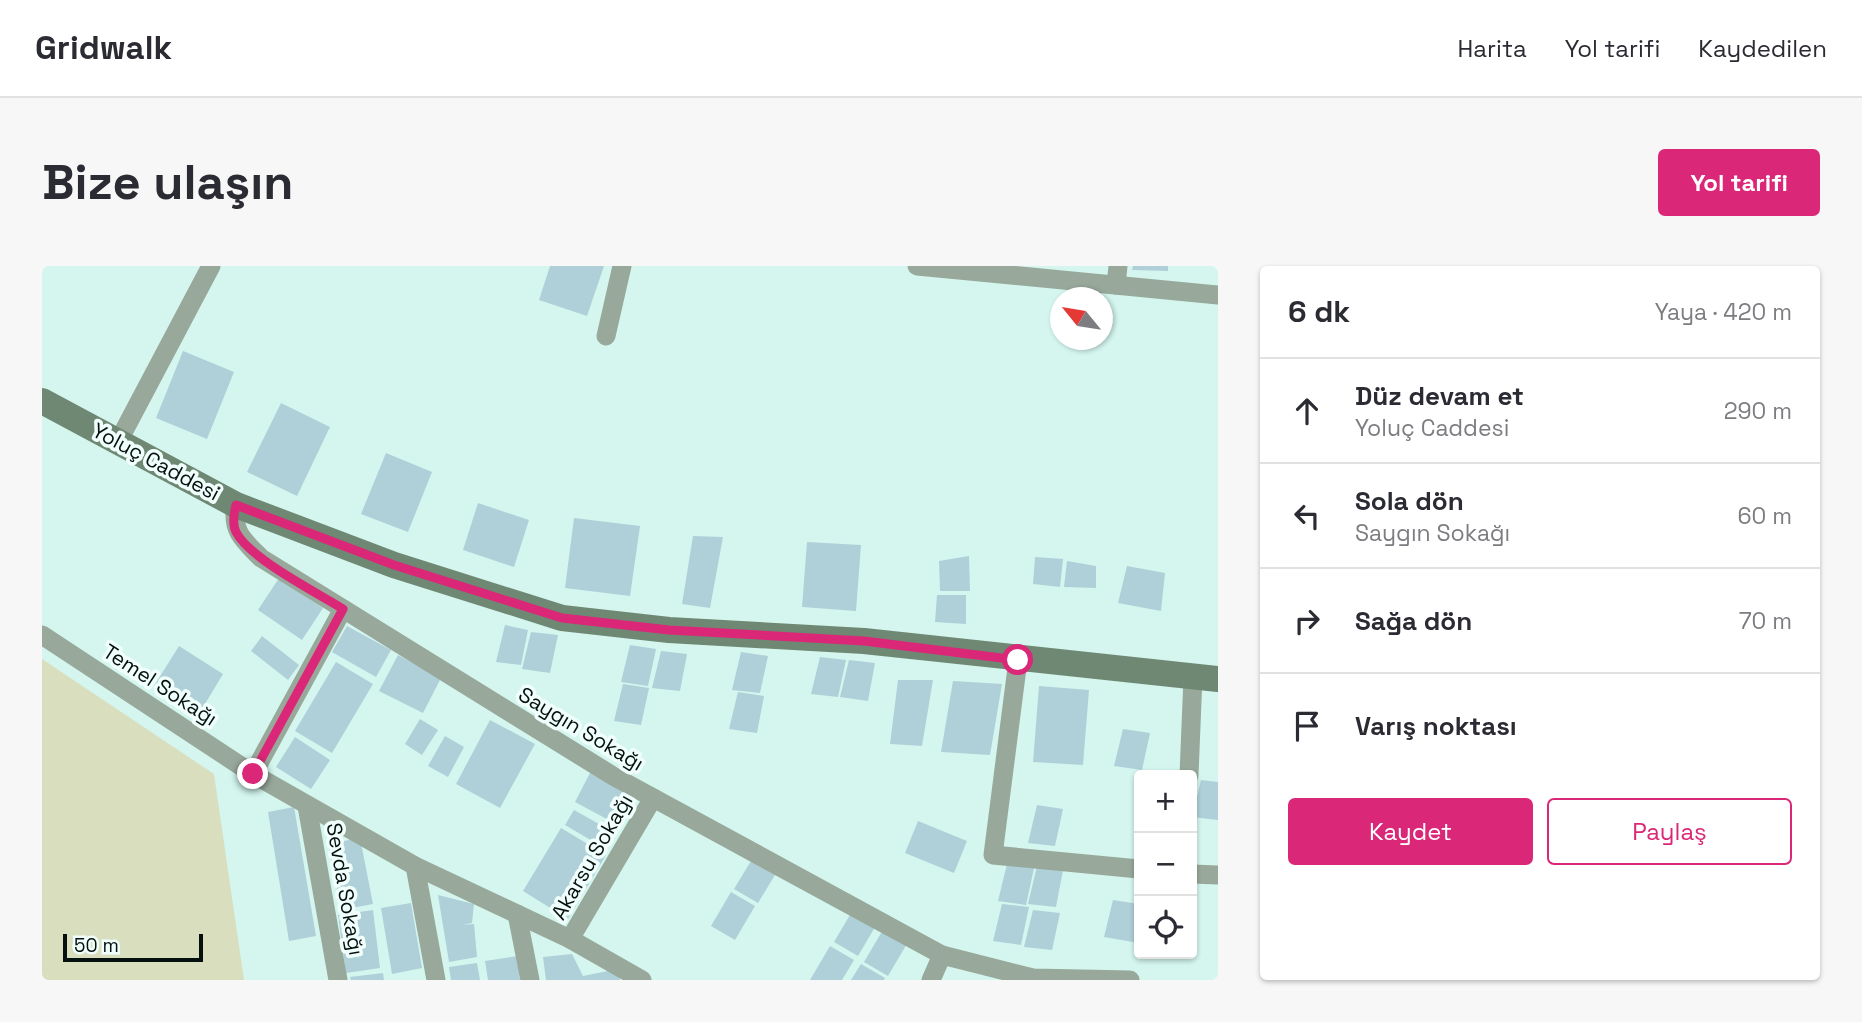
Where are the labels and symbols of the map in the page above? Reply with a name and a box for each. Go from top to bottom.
north arrow [1050,287,1113,350]
street label: Yoluç Caddesi [88,417,225,507]
street label: Temel Sokağı [98,638,223,732]
route start [1002,644,1033,675]
street label: Saygın Sokağı [514,680,649,777]
route end [237,758,268,789]
street label: Akarsu Sokağı [545,789,638,924]
street label: Sevda Sokağı [321,821,370,957]
scale bar [63,931,203,963]

